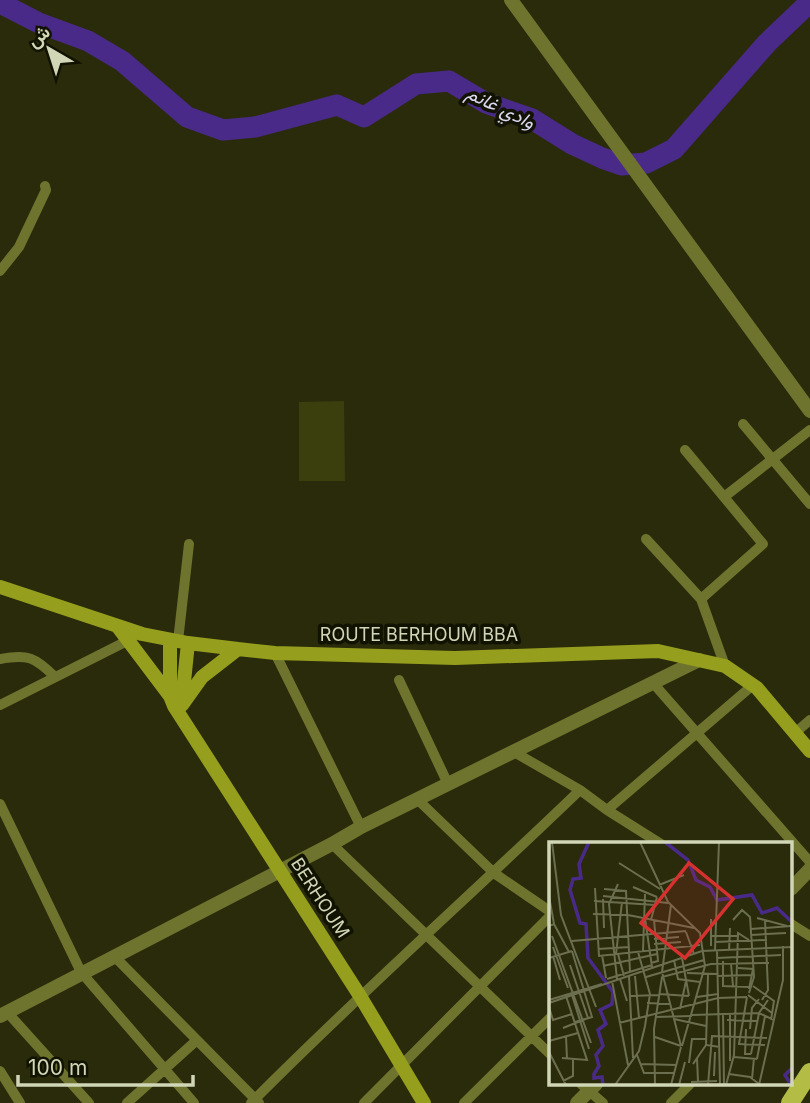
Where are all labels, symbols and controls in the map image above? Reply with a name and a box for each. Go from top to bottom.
north arrow [14,14,84,84]
text: ش [23,20,55,52]
water label: وادي غانم [460,81,539,138]
street label: ROUTE BERHOUM BBA [320,624,518,645]
inset map [549,842,792,1086]
street label: BERHOUM [287,854,354,942]
scale bar [18,1044,192,1088]
text: 100 m [28,1055,87,1080]

